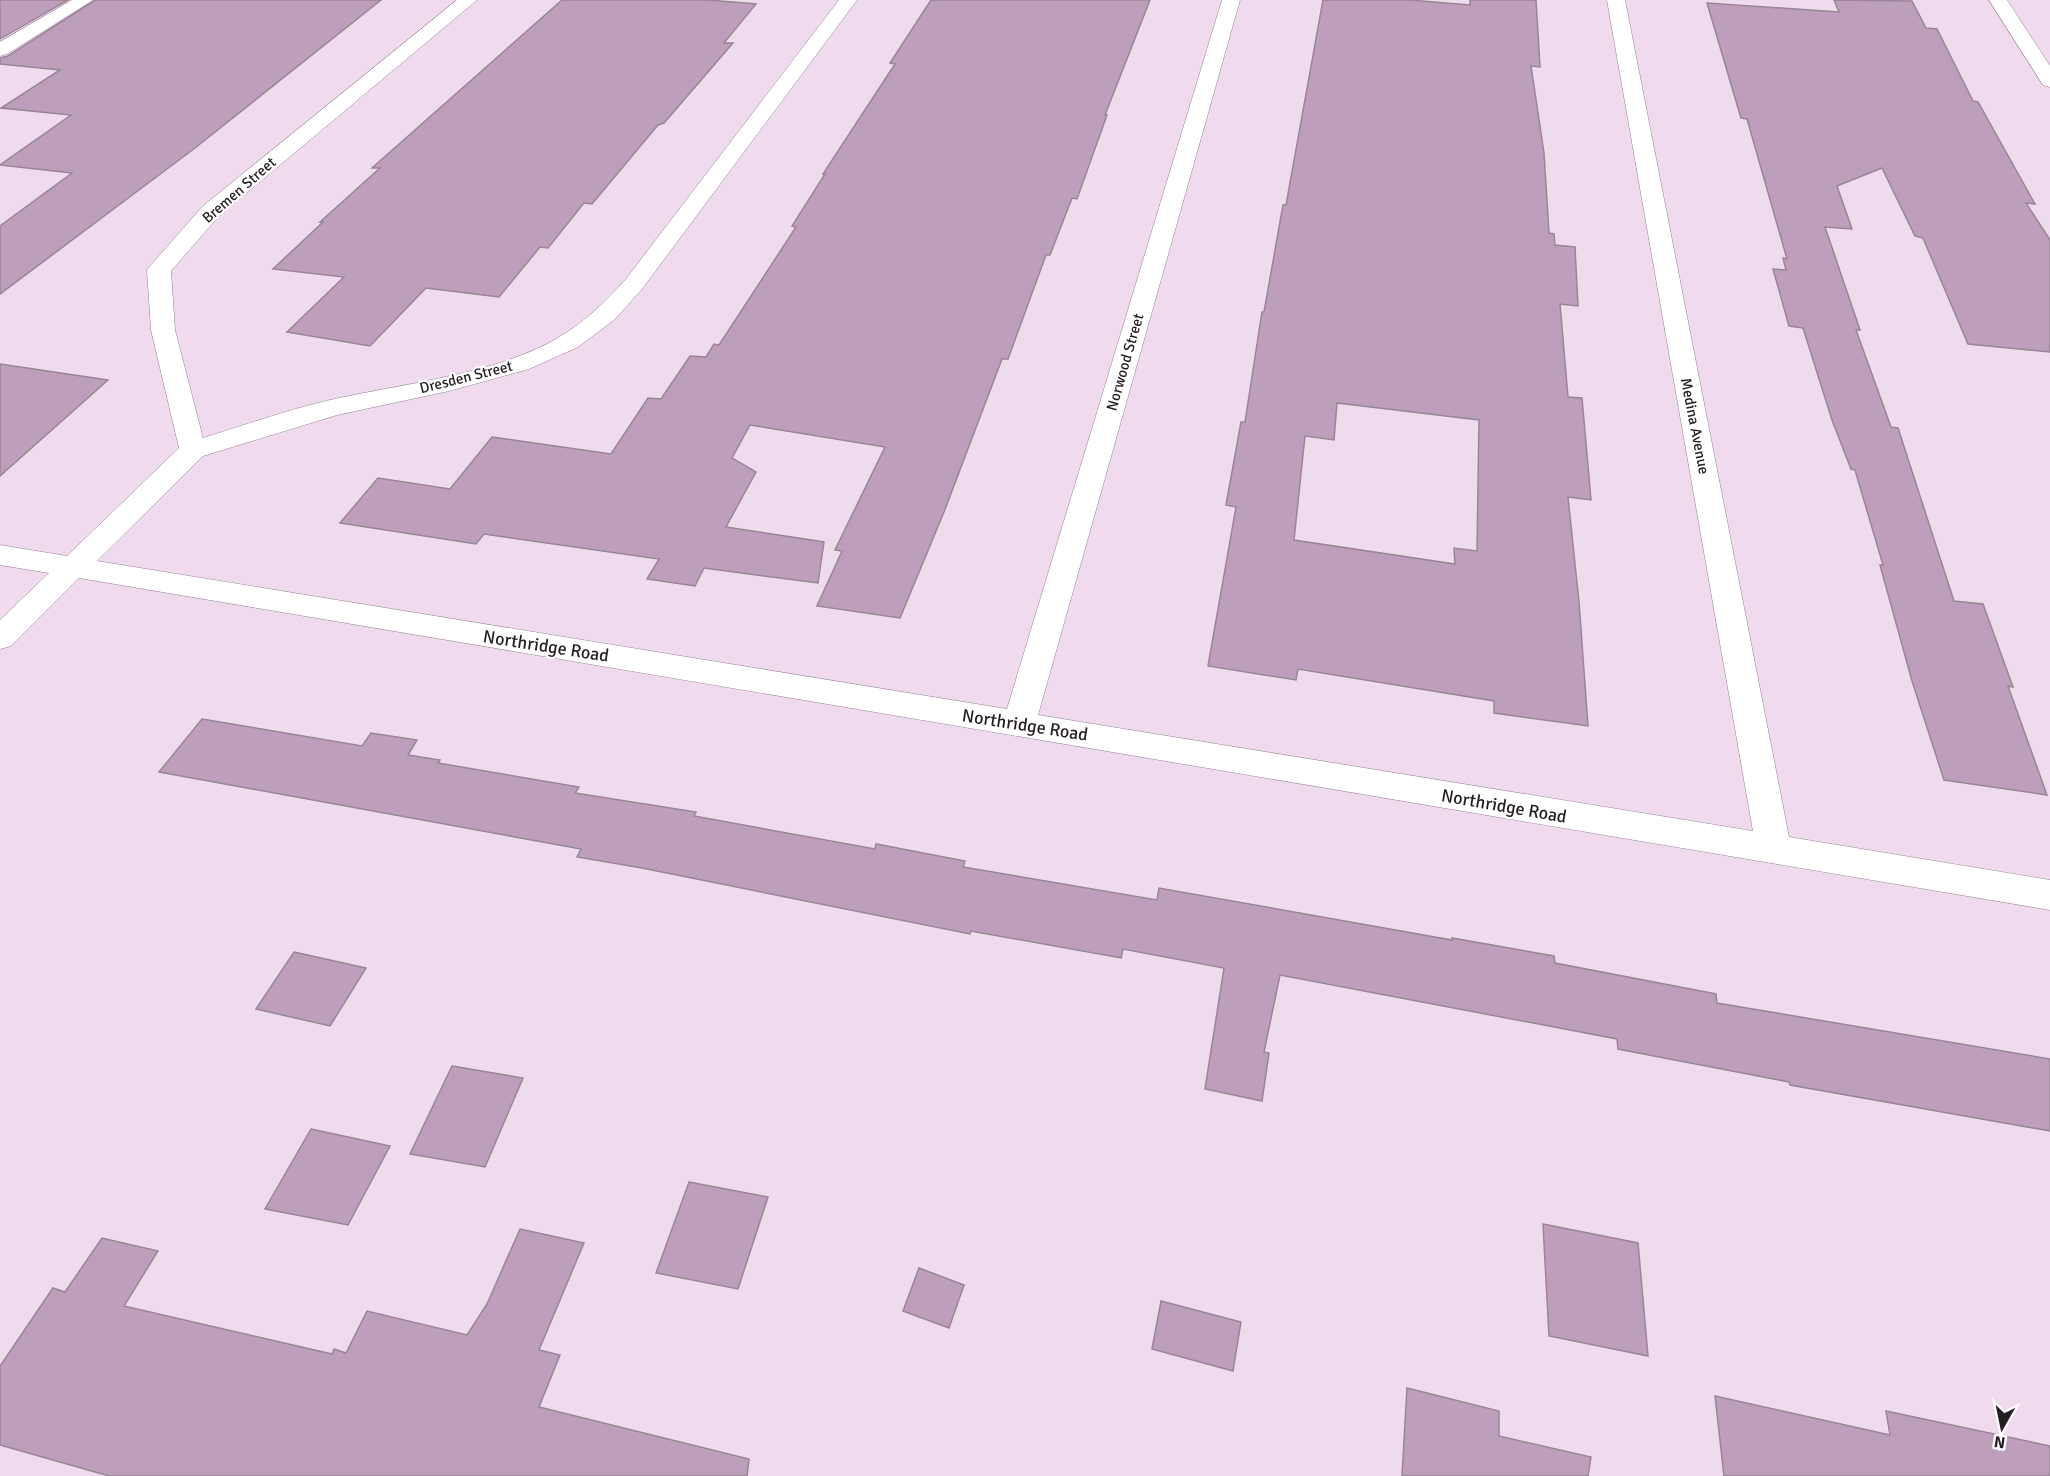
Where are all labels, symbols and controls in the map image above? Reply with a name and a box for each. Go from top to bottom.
street label: Bremen Street [199,153,279,227]
street label: Norwood Street [1103,311,1147,413]
street label: Dresden Street [418,357,514,397]
street label: Medina Avenue [1677,376,1713,476]
street label: Northridge Road [482,625,610,667]
street label: Northridge Road [961,704,1089,746]
street label: Northridge Road [1440,784,1568,828]
north arrow [1972,1398,2032,1458]
text: N [1993,1431,2007,1453]

